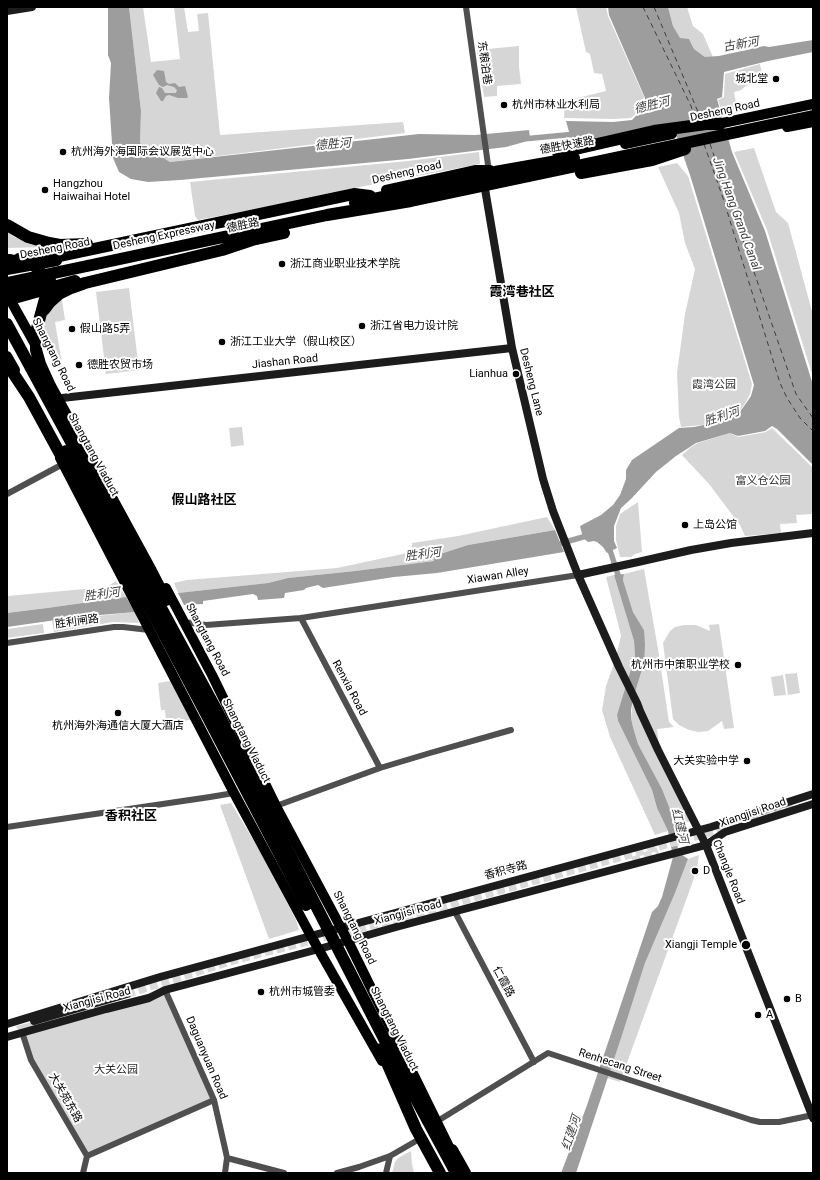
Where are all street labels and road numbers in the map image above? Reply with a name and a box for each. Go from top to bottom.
street label: 东粮泊巷 [474,40,494,86]
street label: Desheng Road [689,97,761,125]
street label: 德胜快速路 [539,135,595,157]
street label: Desheng Road [371,159,443,187]
street label: 德胜路 [225,216,261,236]
street label: Desheng Expressway [112,219,216,253]
street label: Desheng Road [19,236,91,262]
street label: Shangtang Road [29,316,77,394]
street label: Desheng Lane [516,347,546,417]
street label: Jiashan Road [251,352,319,372]
street label: Shangtang Viaduct [65,411,121,499]
street label: Xiawan Alley [466,565,530,587]
street label: Shangtang Road [182,601,232,679]
street label: 胜利闸路 [54,612,100,632]
street label: Renxia Road [329,658,369,718]
street label: Shangtang Viaduct [219,697,273,785]
street label: Xiangjisi Road [718,795,788,831]
street label: Changle Road [709,838,747,906]
street label: 香积寺路 [483,859,529,883]
street label: Shangtang Road [330,889,378,967]
street label: Xiangjisi Road [373,898,443,928]
street label: 仁霞路 [489,964,517,1000]
street label: Xiangjisi Road [62,985,132,1015]
street label: Shangtang Viaduct [367,985,421,1073]
street label: Daguanyuan Road [183,1015,229,1101]
street label: Renhecang Street [577,1046,663,1086]
street label: 大关苑东路 [46,1071,84,1125]

